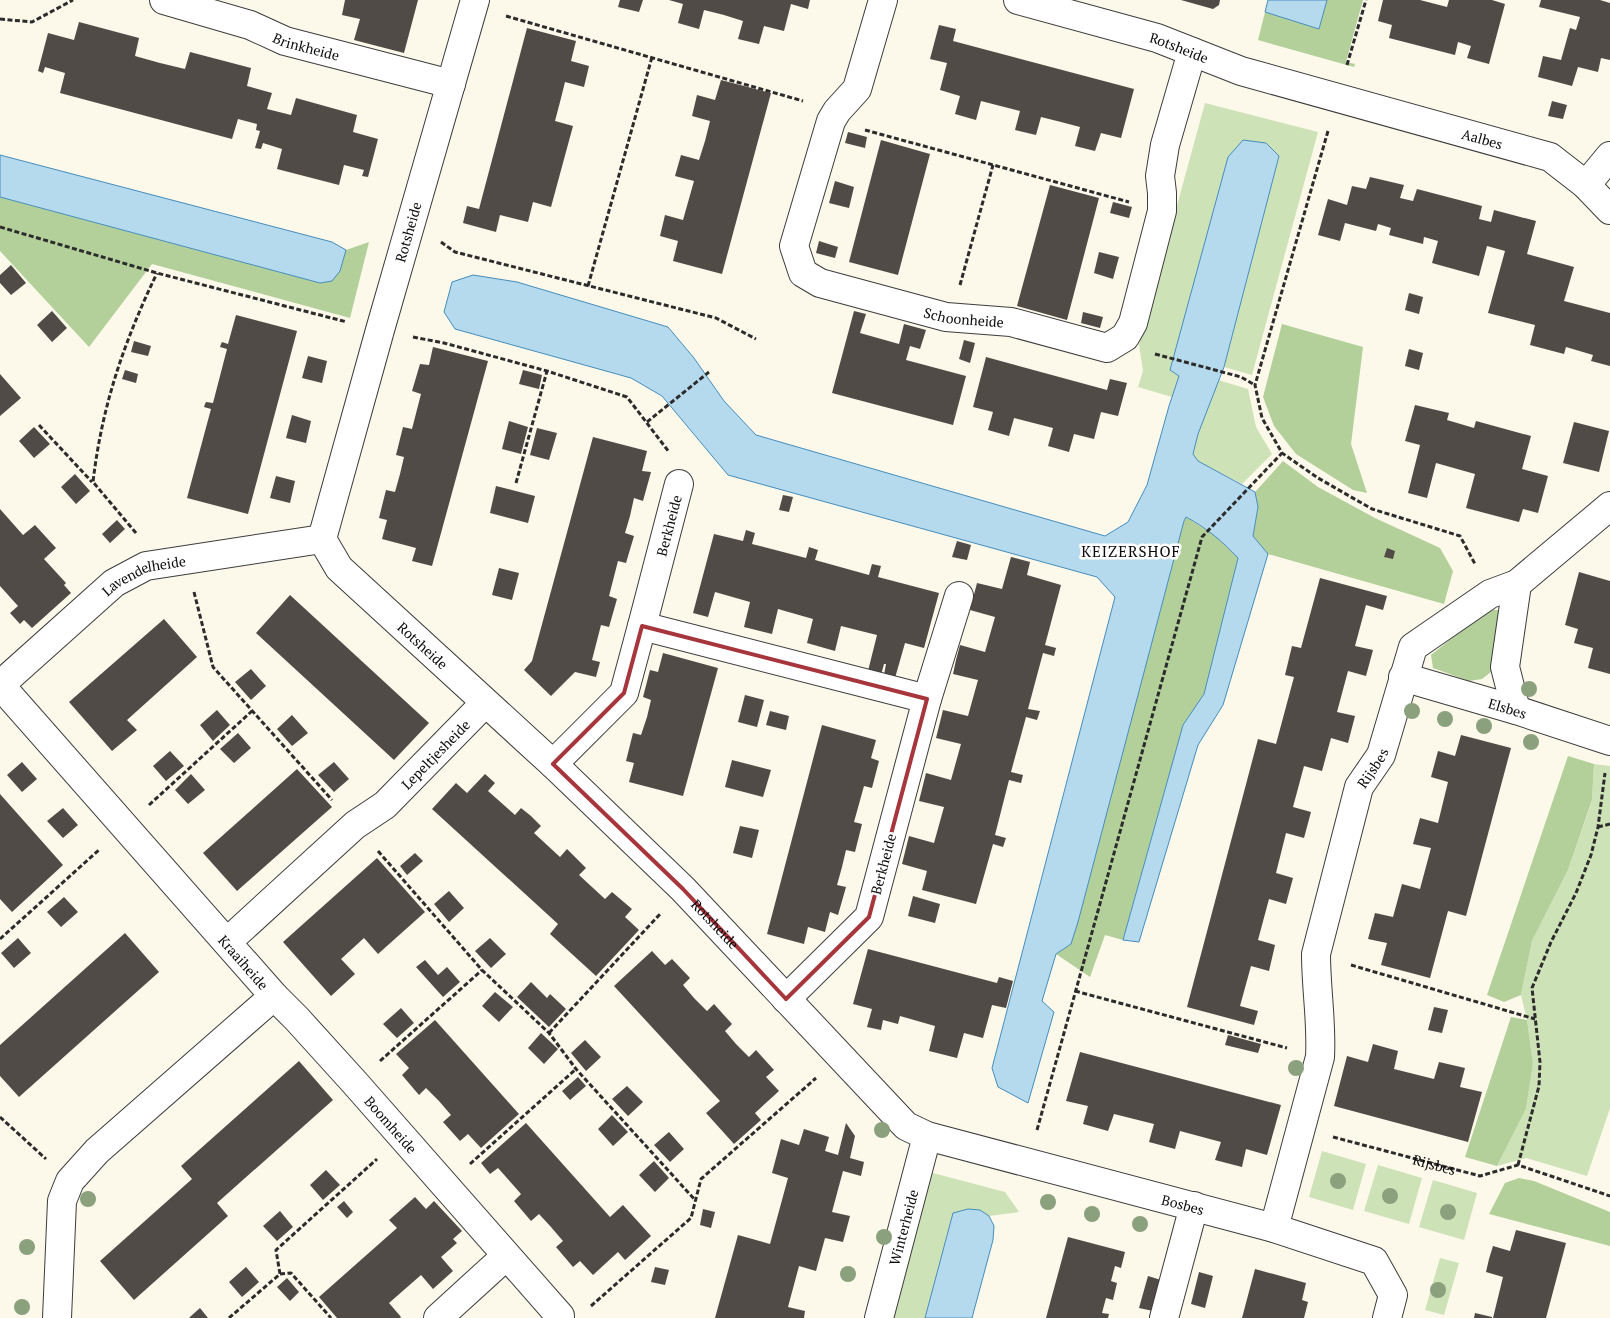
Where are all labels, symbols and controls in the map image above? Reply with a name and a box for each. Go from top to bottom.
street label: Brinkheide [270,27,342,64]
street label: Rotsheide [1148,27,1211,67]
street label: Aalbes [1460,123,1505,153]
street label: Rotsheide [390,200,426,264]
street label: Schoonheide [922,302,1005,331]
street label: Berkheide [651,493,685,558]
district label: KEIZERSHOF [1081,541,1181,561]
street label: Lavendelheide [97,551,187,600]
street label: Rotsheide [394,617,452,673]
street label: Elsbes [1486,693,1529,722]
street label: Lepeltjesheide [397,715,474,793]
street label: Rijsbes [1352,746,1392,791]
street label: Berkheide [866,831,900,897]
street label: Rotsheide [687,895,744,953]
street label: Kraaiheide [215,930,273,993]
street label: Boomheide [361,1092,422,1157]
street label: Rijsbes [1411,1149,1458,1179]
street label: Winterheide [884,1187,922,1267]
street label: Bosbes [1160,1189,1206,1219]

